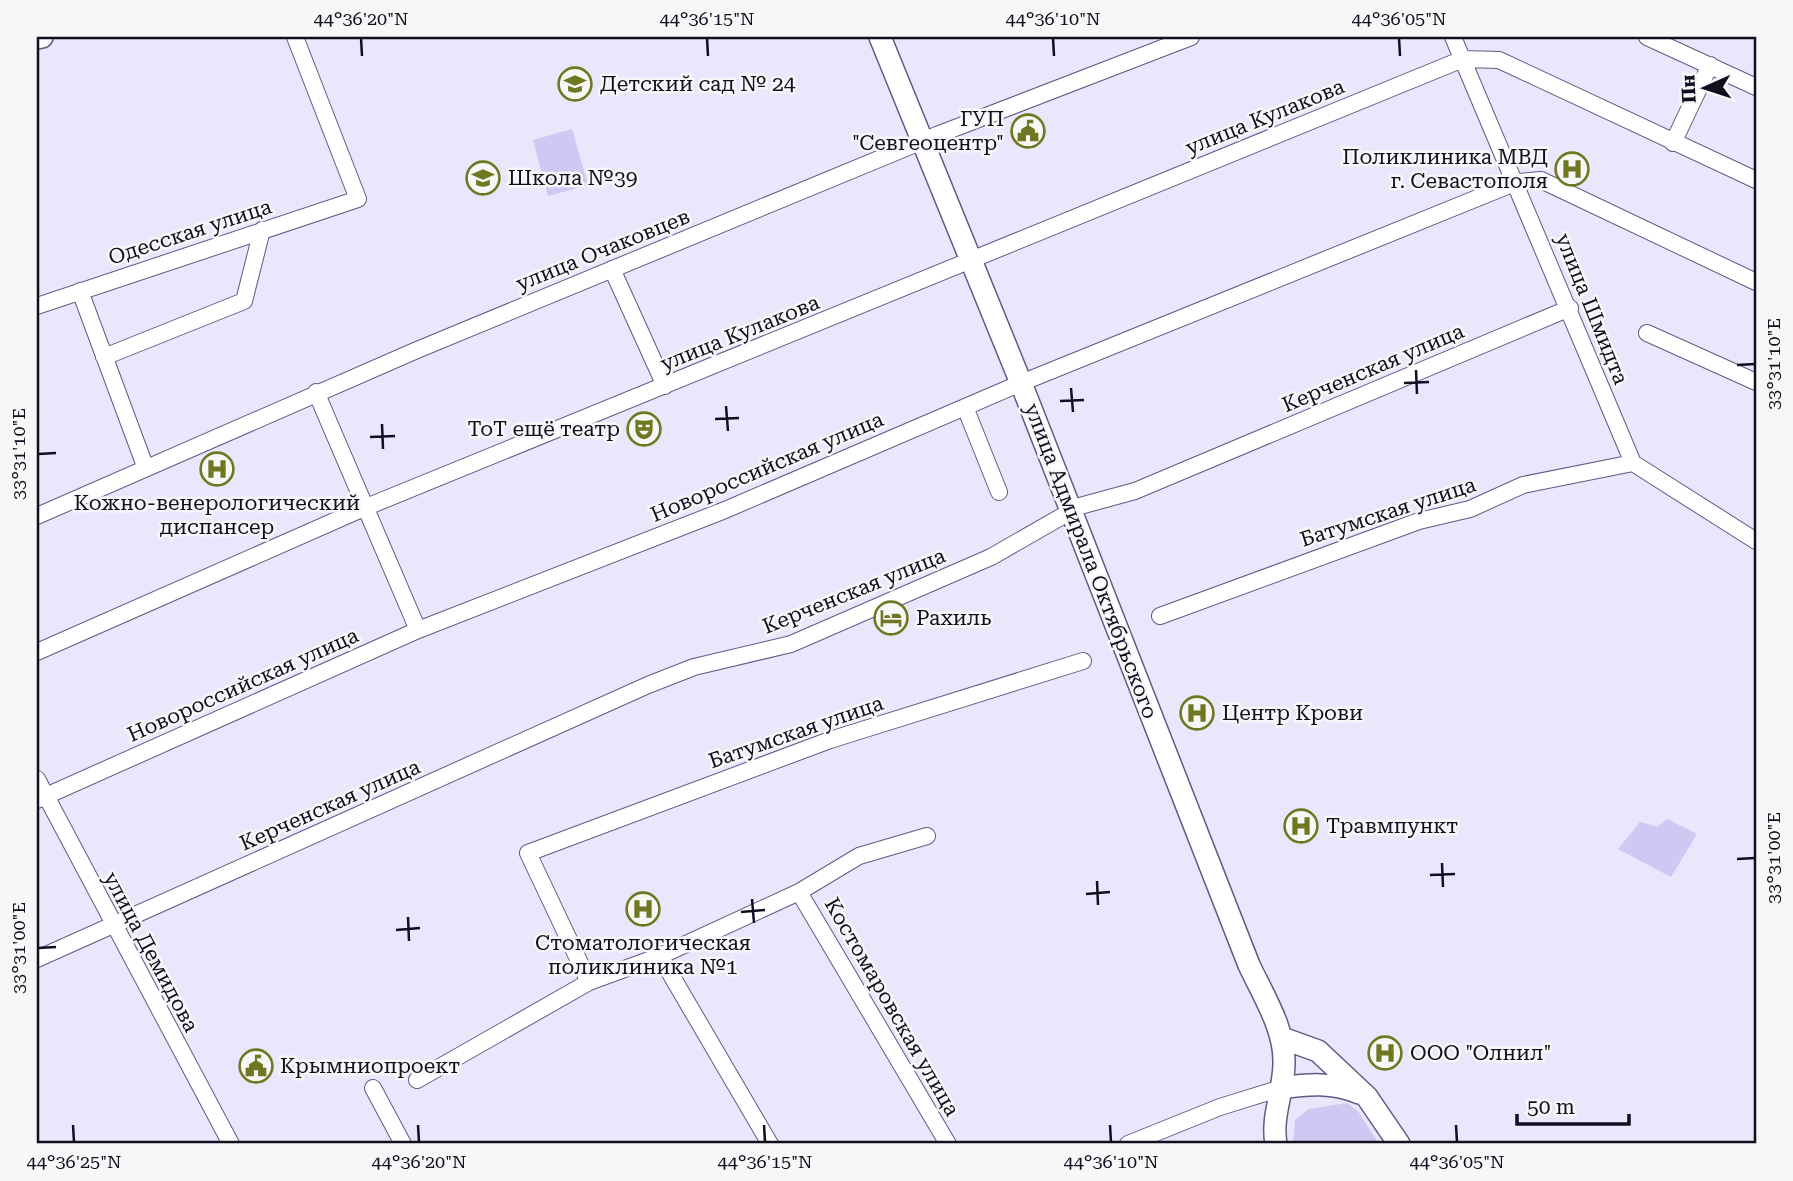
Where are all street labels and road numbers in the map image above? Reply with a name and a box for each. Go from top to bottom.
street label: улица Кулакова [1182,74,1348,160]
street label: Одесская улица [105,194,275,270]
street label: улица Очаковцев [513,204,693,296]
street label: улица Шмидта [1551,230,1633,389]
street label: улица Кулакова [657,290,823,376]
street label: Керченская улица [1279,319,1468,417]
street label: улица Адмирала Октябрьского [1020,400,1162,722]
street label: Новороссийская улица [647,407,887,527]
street label: Батумская улица [1297,472,1479,552]
street label: Керченская улица [759,543,949,639]
street label: Новороссийская улица [124,623,363,747]
street label: Батумская улица [706,691,887,773]
street label: Керченская улица [236,754,424,856]
street label: улица Демидова [99,868,204,1037]
street label: Костомаровская улица [820,894,965,1121]

